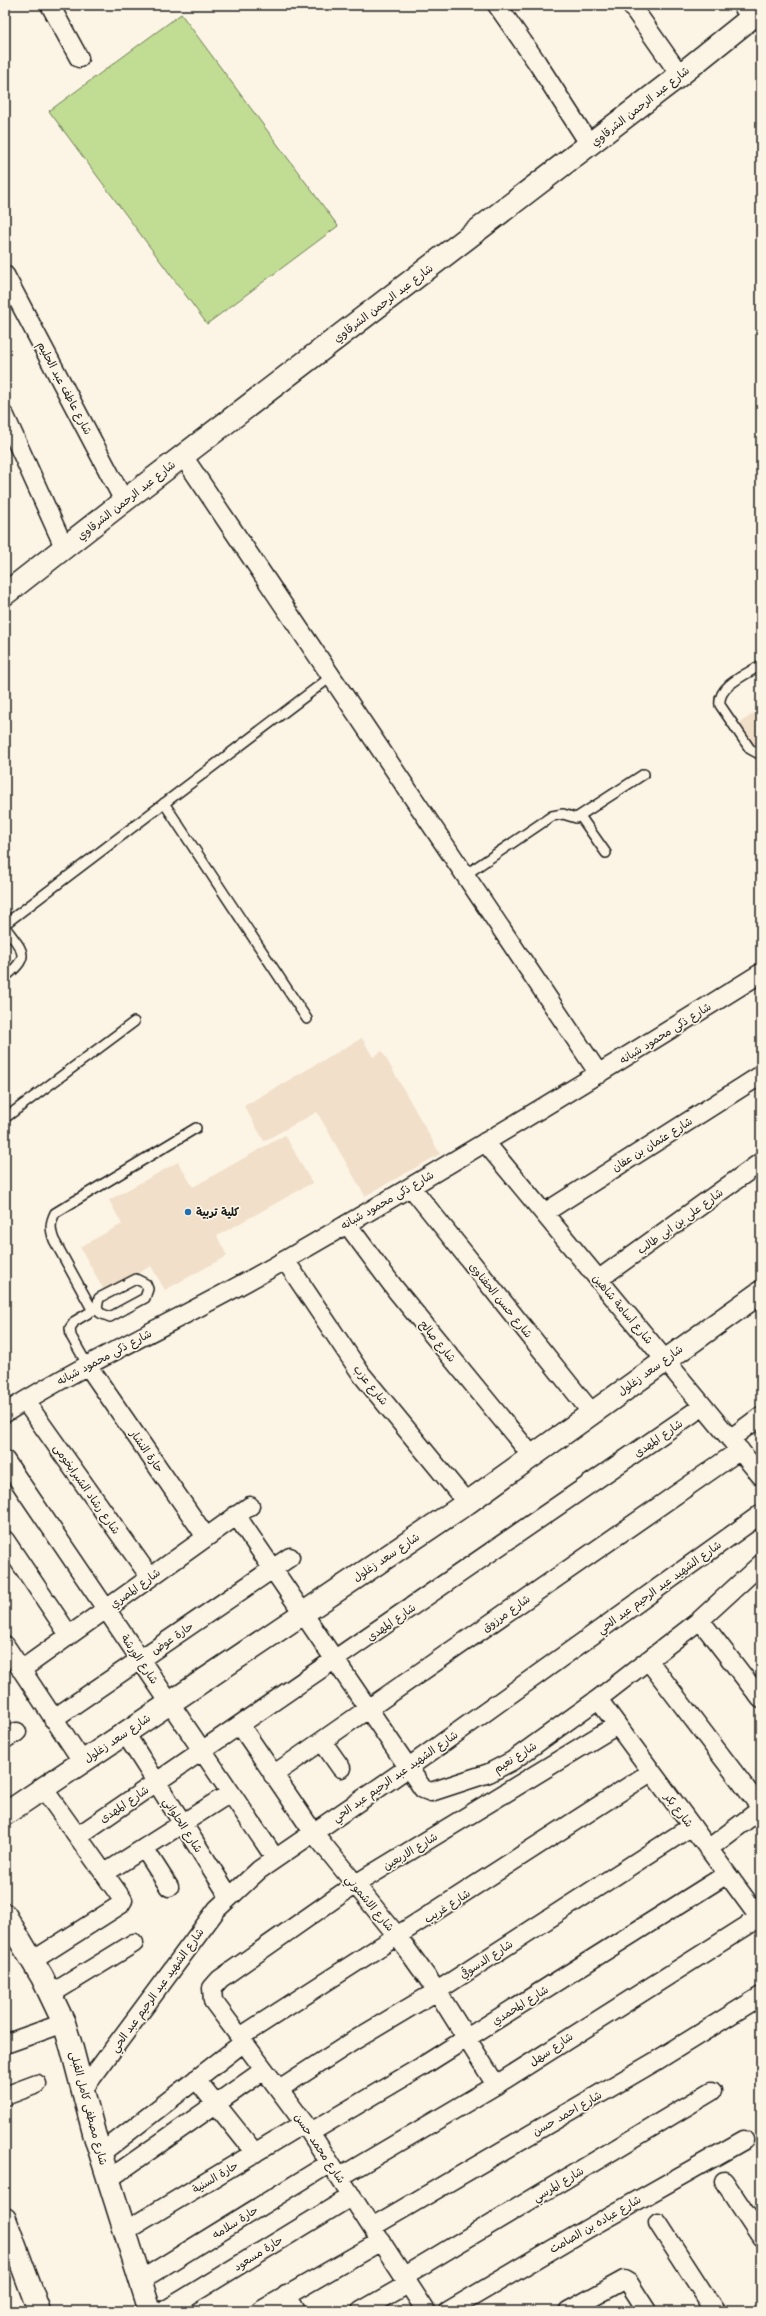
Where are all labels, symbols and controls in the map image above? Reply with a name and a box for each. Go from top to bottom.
street label: شارع عبد الرحمن الشرقاوي [587,62,693,150]
street label: شارع عبد الرحمن الشرقاوي [329,259,437,347]
street label: شارع عاطف عبد الحليم [33,338,97,438]
street label: شارع عبد الرحمن الشرقاوي [73,456,179,544]
street label: شارع ذكى محمود شبانه [615,997,715,1069]
street label: شارع عثمان بن عفان [608,1112,696,1176]
street label: شارع ذكى محمود شبانه [337,1166,437,1234]
street label: شارع على بن ابى طالب [633,1184,727,1258]
place label: كلية تربية [196,1203,239,1220]
marker: كلية تربية [183,1207,193,1217]
street label: شارع حسن الحفناوى [465,1258,537,1342]
street label: شارع أسامة شاهين [588,1270,658,1348]
street label: شارع صالح [415,1316,461,1366]
street label: شارع ذكى محمود شبانه [53,1324,155,1390]
street label: شارع سعد زغلول [613,1340,687,1400]
street label: شارع عزب [349,1361,393,1409]
street label: شارع المهدى [630,1414,686,1462]
street label: حارة النشار [126,1425,168,1476]
street label: شارع رشاد الشبرابخومى [49,1440,125,1538]
street label: شارع سعد زغلول [349,1528,423,1586]
street label: شارع الشهيد عبد الرحيم عبد الحي [593,1536,726,1640]
street label: شارع المصري [106,1563,164,1613]
street label: شارع مرزوق [478,1590,534,1636]
street label: شارع المهدى [363,1598,419,1646]
street label: حارة عوض [147,1617,197,1658]
street label: شارع الورشة [117,1630,163,1688]
street label: شارع سعد زغلول [80,1709,154,1767]
street label: شارع الشهيد عبد الرحيم عبد الحي [328,1726,463,1828]
street label: شارع نعيم [490,1737,540,1777]
street label: شارع المهدى [96,1781,152,1827]
street label: شارع بكر [659,1788,698,1831]
street label: شارع الحلواني [157,1794,208,1857]
street label: شارع الاربعين [379,1828,441,1874]
street label: شارع الاشموني [339,1871,399,1936]
street label: شارع غريب [420,1884,474,1928]
street label: شارع الشهيد عبد الرحيم عبد الحي [106,1924,210,2057]
street label: شارع الدسوقي [456,1935,516,1983]
street label: شارع المحمدي [488,1980,552,2030]
street label: شارع سهل [525,2028,577,2070]
street label: شارع مصطفى كامل القبلى [65,2049,113,2167]
street label: شارع احمد حسن [529,2086,605,2140]
street label: شارع محمد حسن [290,2109,350,2187]
street label: حارة السنية [188,2156,241,2197]
street label: شارع المرسي [529,2162,588,2208]
street label: شارع عباده بن الصامت [546,2190,644,2258]
street label: حارة سلامه [208,2201,261,2242]
street label: حارة مسعود [230,2231,286,2275]

